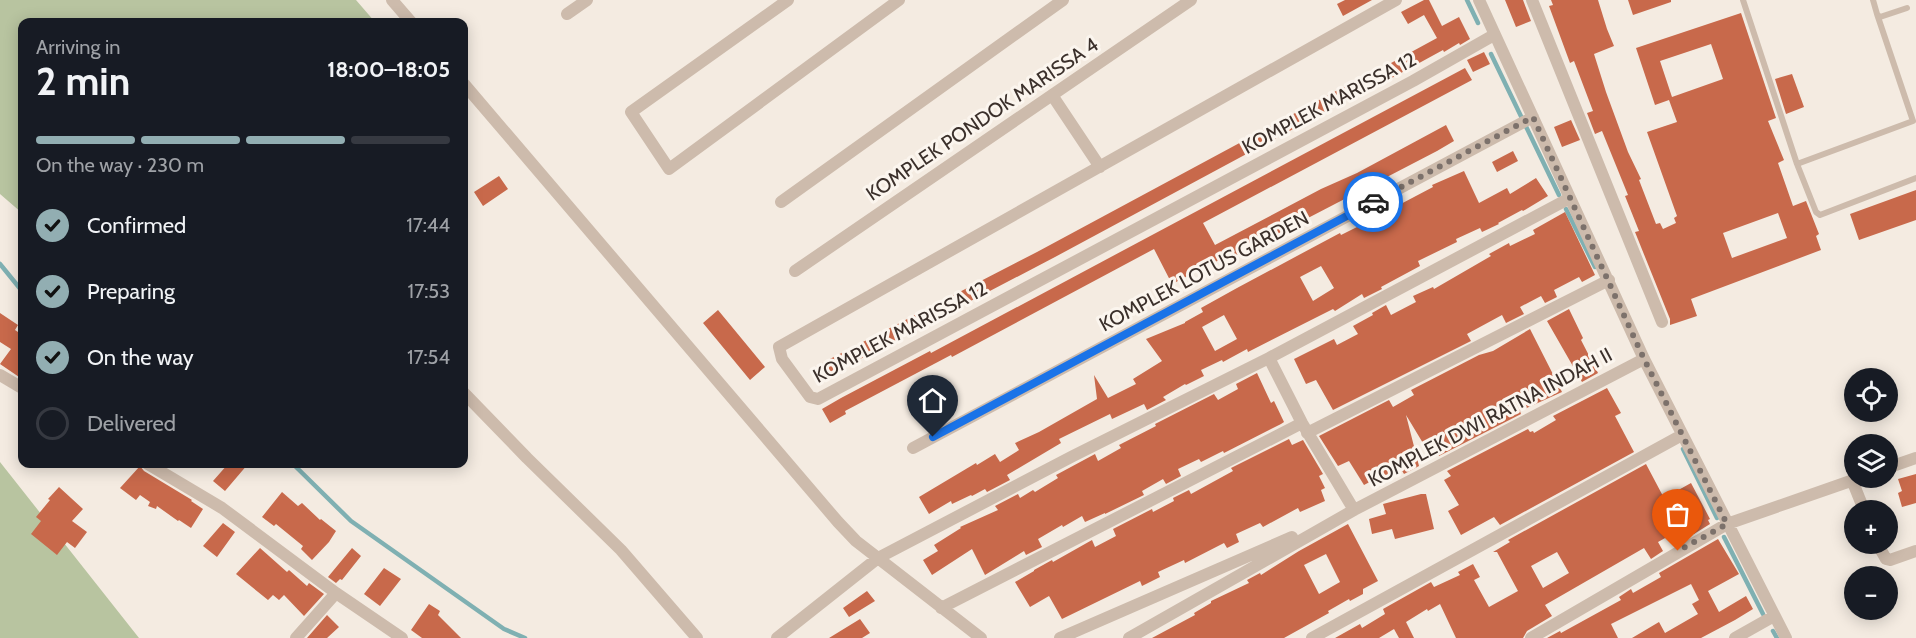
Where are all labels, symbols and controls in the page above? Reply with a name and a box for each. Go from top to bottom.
street label: KOMPLEK PONDOK MARISSA 4 [861,32,1103,206]
text: Arriving in [36,35,120,59]
street label: KOMPLEK MARISSA 12 [1238,47,1420,159]
text: 18:00–18:05 [327,56,450,83]
text: 2 min [36,57,130,105]
text: On the way · 230 m [36,153,204,177]
courier [1343,172,1403,232]
icon: car [1357,186,1390,219]
street label: KOMPLEK LOTUS GARDEN [1095,206,1313,336]
icon: check [36,209,69,242]
text: Confirmed [87,212,186,239]
text: 17:44 [406,213,450,237]
icon: check [36,275,69,308]
street label: KOMPLEK MARISSA 12 [809,276,991,388]
text: Preparing [87,278,175,305]
text: 17:53 [408,279,450,303]
icon: check [36,341,69,374]
street label: KOMPLEK DWI RATNA INDAH II [1364,342,1616,492]
text: On the way [87,344,194,371]
text: 17:54 [407,345,450,369]
map controls [1844,368,1898,620]
button: locate [1844,368,1898,422]
pin [907,375,958,437]
icon: home [916,384,949,417]
text: Delivered [87,410,176,437]
button: layers [1844,434,1898,488]
pin [1652,489,1703,551]
icon: bag [1661,498,1694,531]
button: + [1844,500,1898,554]
button: − [1844,566,1898,620]

